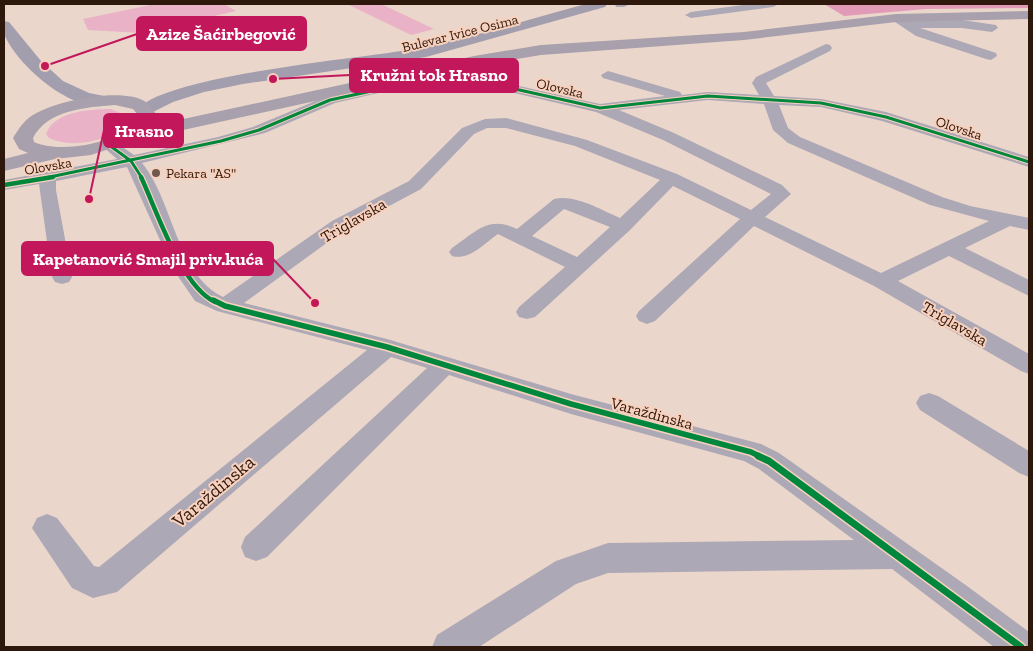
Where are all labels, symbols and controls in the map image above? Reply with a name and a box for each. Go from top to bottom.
street label: Bulevar Ivice Osima [400,11,520,56]
callout: Azize Šaćirbegović [137,17,306,50]
text: Azize Šaćirbegović [146,23,296,45]
callout: Kružni tok Hrasno [350,59,518,92]
text: Kružni tok Hrasno [360,64,508,86]
street label: Olovska [535,75,585,102]
street label: Olovska [933,113,984,144]
callout: Hrasno [104,114,183,147]
text: Hrasno [115,120,174,142]
street label: Olovska [23,154,73,179]
place label: Pekara "AS" [166,165,236,182]
marker: Pekara "AS" [150,167,162,179]
street label: Triglavska [317,194,390,247]
callout: Kapetanović Smajil priv.kuća [22,242,273,275]
text: Kapetanović Smajil priv.kuća [33,248,263,270]
street label: Triglavska [919,297,991,350]
street label: Varaždinska [608,393,695,434]
street label: Varaždinska [167,450,259,533]

